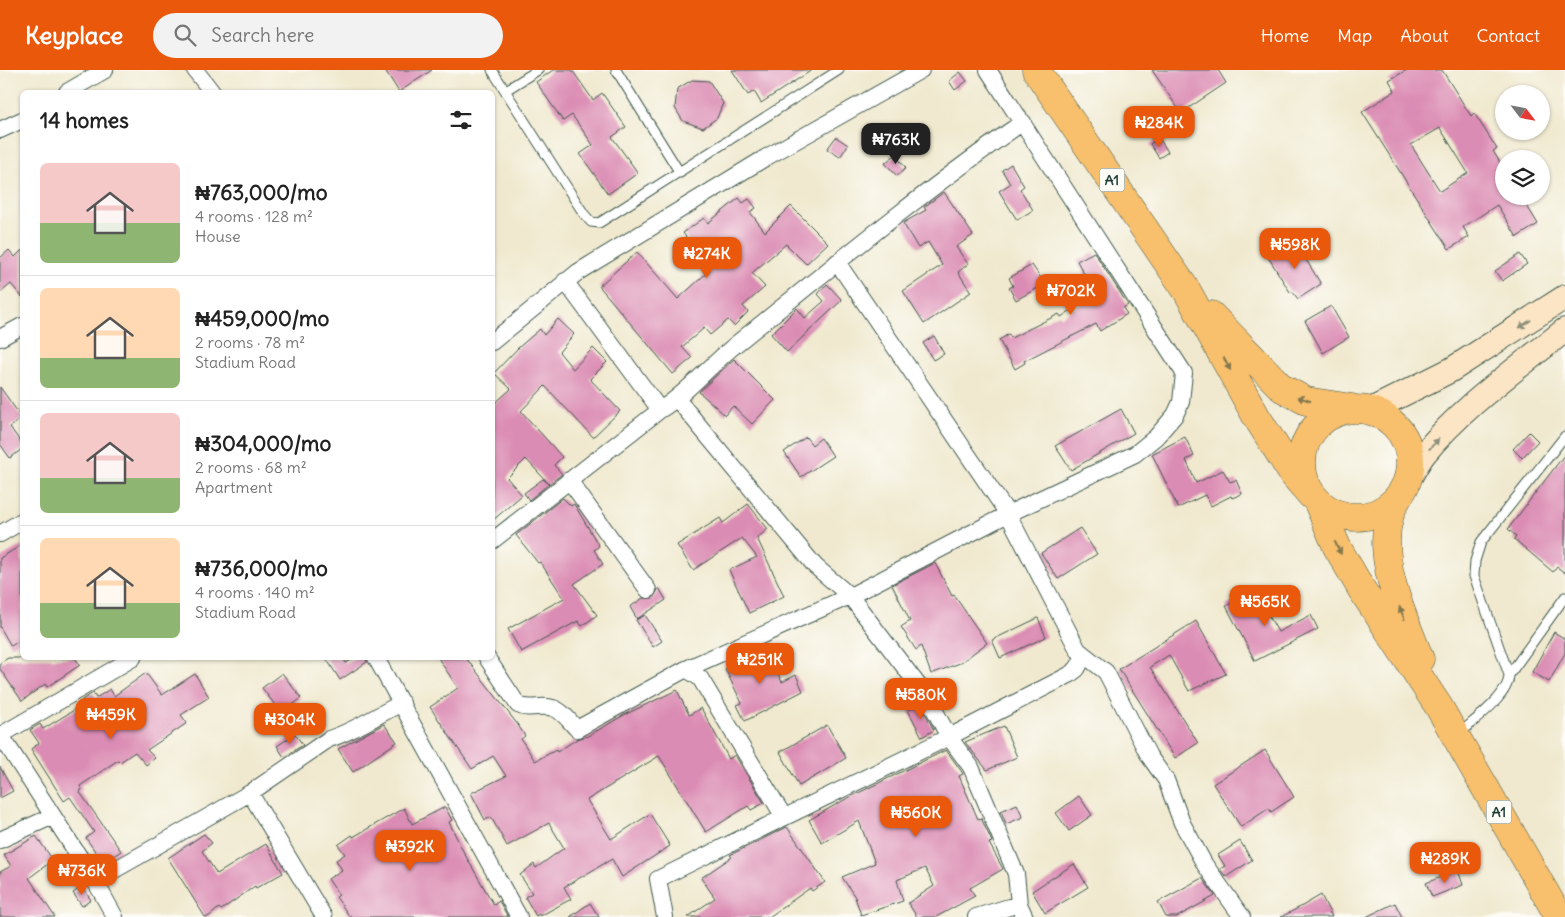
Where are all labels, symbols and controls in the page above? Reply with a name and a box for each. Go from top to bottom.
search box [153,13,503,58]
text: Keyplace [25,20,123,50]
icon: search [171,21,199,49]
text: Search here [211,23,314,47]
text: Home [1261,24,1309,47]
text: Map [1337,24,1372,47]
text: About [1400,24,1448,47]
text: Contact [1476,24,1540,47]
north arrow [1495,85,1550,140]
map controls [1495,85,1550,205]
icon: filters [447,106,475,134]
pin: ₦284K [1124,106,1194,148]
text: 14 homes [40,107,129,134]
text: ₦284K [1135,112,1183,132]
pin: ₦763K [861,122,931,165]
text: ₦763K [872,129,920,149]
button: layers [1495,150,1550,205]
road number: A1 [1100,168,1124,192]
text: ₦763,000/mo [195,179,327,206]
icon: home [80,183,140,243]
text: 4 rooms · 128 m² [195,206,313,226]
text: House [195,226,241,246]
pin: ₦598K [1260,228,1330,270]
text: ₦598K [1270,234,1320,254]
pin: ₦274K [672,236,742,279]
text: ₦274K [684,243,730,263]
pin: ₦702K [1036,274,1106,316]
text: ₦702K [1047,280,1095,300]
text: ₦459,000/mo [195,305,329,332]
icon: home [80,308,140,368]
one-way arrow [1518,319,1531,329]
text: 2 rooms · 78 m² [195,332,305,352]
text: Stadium Road [195,352,296,372]
one-way arrow [1223,357,1231,372]
one-way arrow [1297,395,1312,402]
text: ₦304,000/mo [195,430,331,457]
icon: home [80,433,140,493]
one-way arrow [1428,438,1440,450]
text: 2 rooms · 68 m² [195,457,307,477]
text: Apartment [195,477,273,497]
one-way arrow [1334,540,1342,555]
text: ₦736,000/mo [195,555,328,582]
icon: home [80,558,140,618]
text: 4 rooms · 140 m² [195,582,315,602]
pin: ₦565K [1230,584,1300,627]
text: ₦565K [1240,591,1290,611]
text: Stadium Road [195,602,296,622]
one-way arrow [1398,605,1406,620]
pin: ₦251K [725,642,795,685]
text: ₦251K [737,649,783,669]
pin: ₦580K [886,678,956,720]
text: ₦580K [896,684,946,704]
pin: ₦459K [76,698,146,740]
pin: ₦304K [255,702,325,745]
text: ₦459K [86,704,136,724]
text: ₦304K [265,709,315,729]
pin: ₦560K [881,796,951,838]
road number: A1 [1486,800,1512,824]
text: ₦560K [891,802,941,822]
pin: ₦392K [375,830,445,872]
text: ₦392K [386,836,434,856]
pin: ₦289K [1410,842,1480,884]
text: ₦289K [1421,848,1469,868]
pin: ₦736K [47,854,117,896]
text: ₦736K [58,860,106,880]

